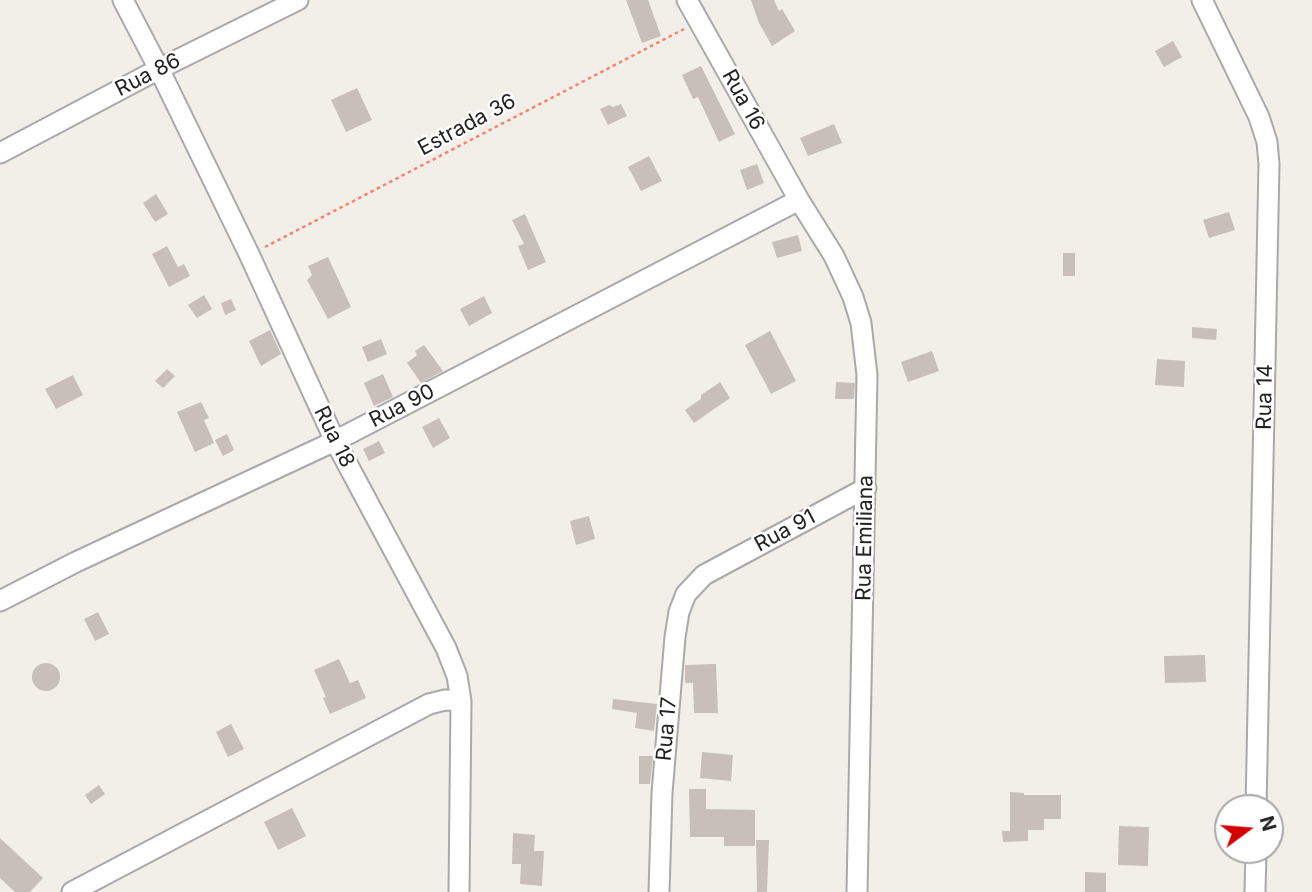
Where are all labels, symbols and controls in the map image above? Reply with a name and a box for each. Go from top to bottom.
street label: Rua 86 [111,48,185,102]
street label: Rua 16 [716,65,770,135]
street label: Estrada 36 [414,89,520,161]
street label: Rua 14 [1252,364,1278,430]
street label: Rua 90 [365,379,439,433]
street label: Rua 18 [308,402,360,472]
street label: Rua Emiliana [851,475,879,601]
street label: Rua 91 [750,505,820,557]
street label: Rua 17 [652,696,682,762]
north arrow [1214,794,1284,864]
text: N [1255,813,1281,834]

